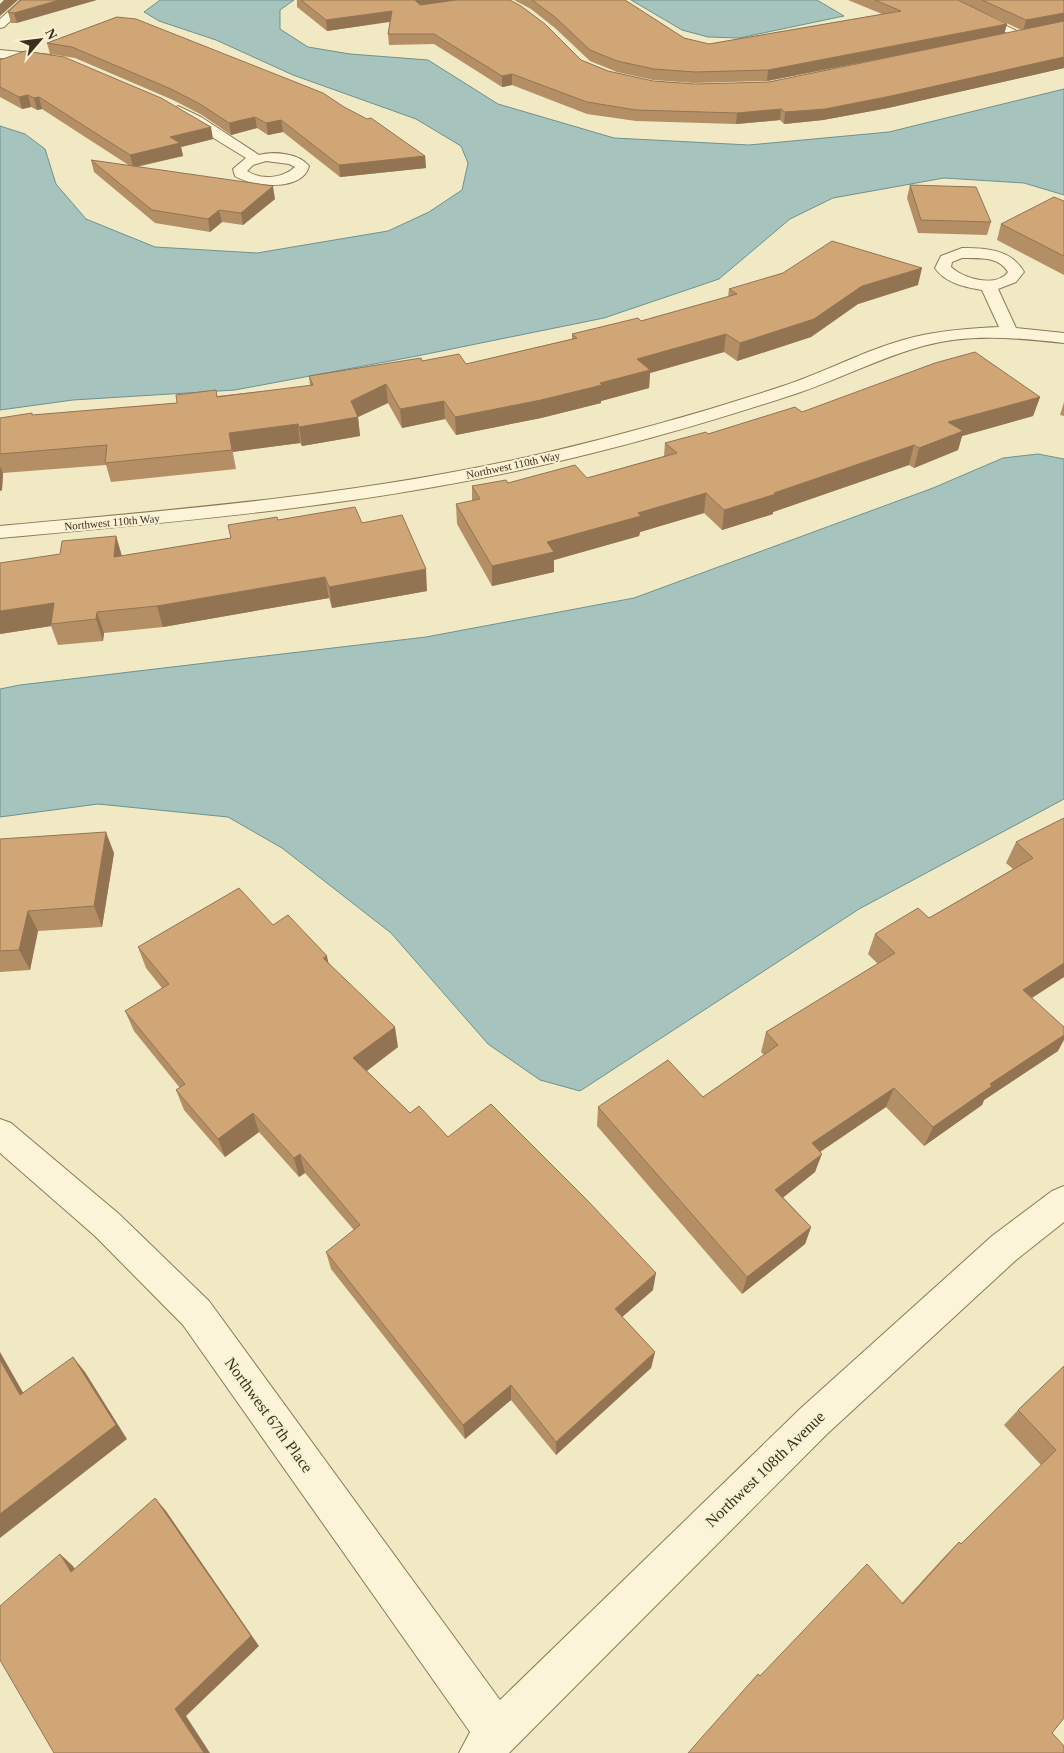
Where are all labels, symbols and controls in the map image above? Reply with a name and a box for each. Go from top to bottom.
north arrow [15,15,65,65]
text: N [42,26,60,42]
street label: Northwest 110th Way [465,449,562,481]
street label: Northwest 110th Way [64,512,161,532]
street label: Northwest 67th Place [222,1354,316,1476]
street label: Northwest 108th Avenue [702,1408,828,1530]

